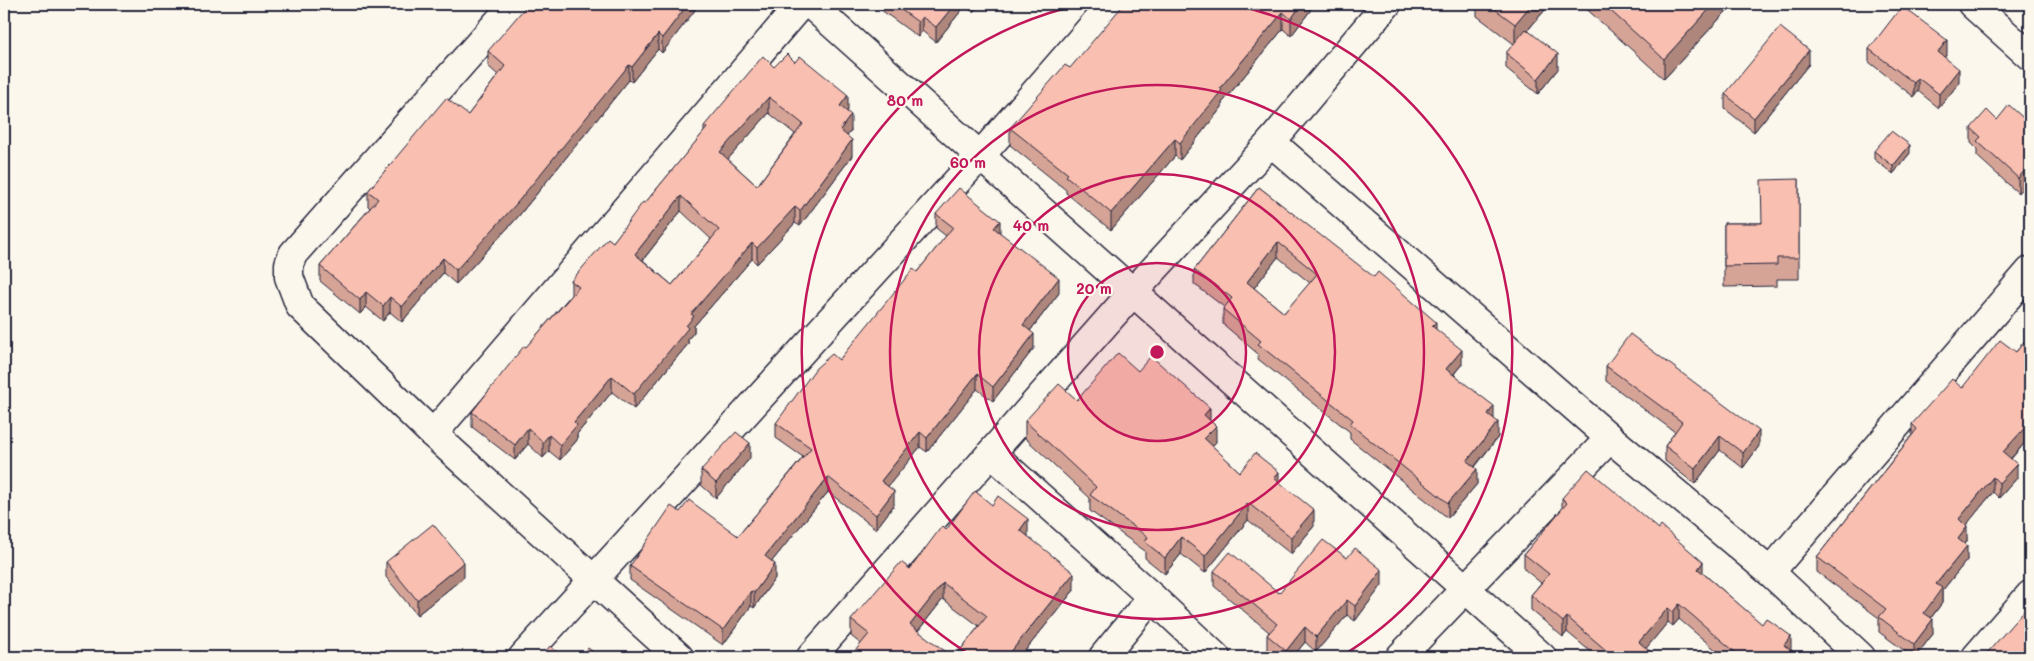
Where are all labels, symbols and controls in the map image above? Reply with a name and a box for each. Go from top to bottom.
text: 80 m [887,90,923,110]
text: 60 m [950,152,986,172]
text: 40 m [1013,215,1049,235]
text: 20 m [1076,278,1112,298]
centre of rings [1148,343,1166,361]

